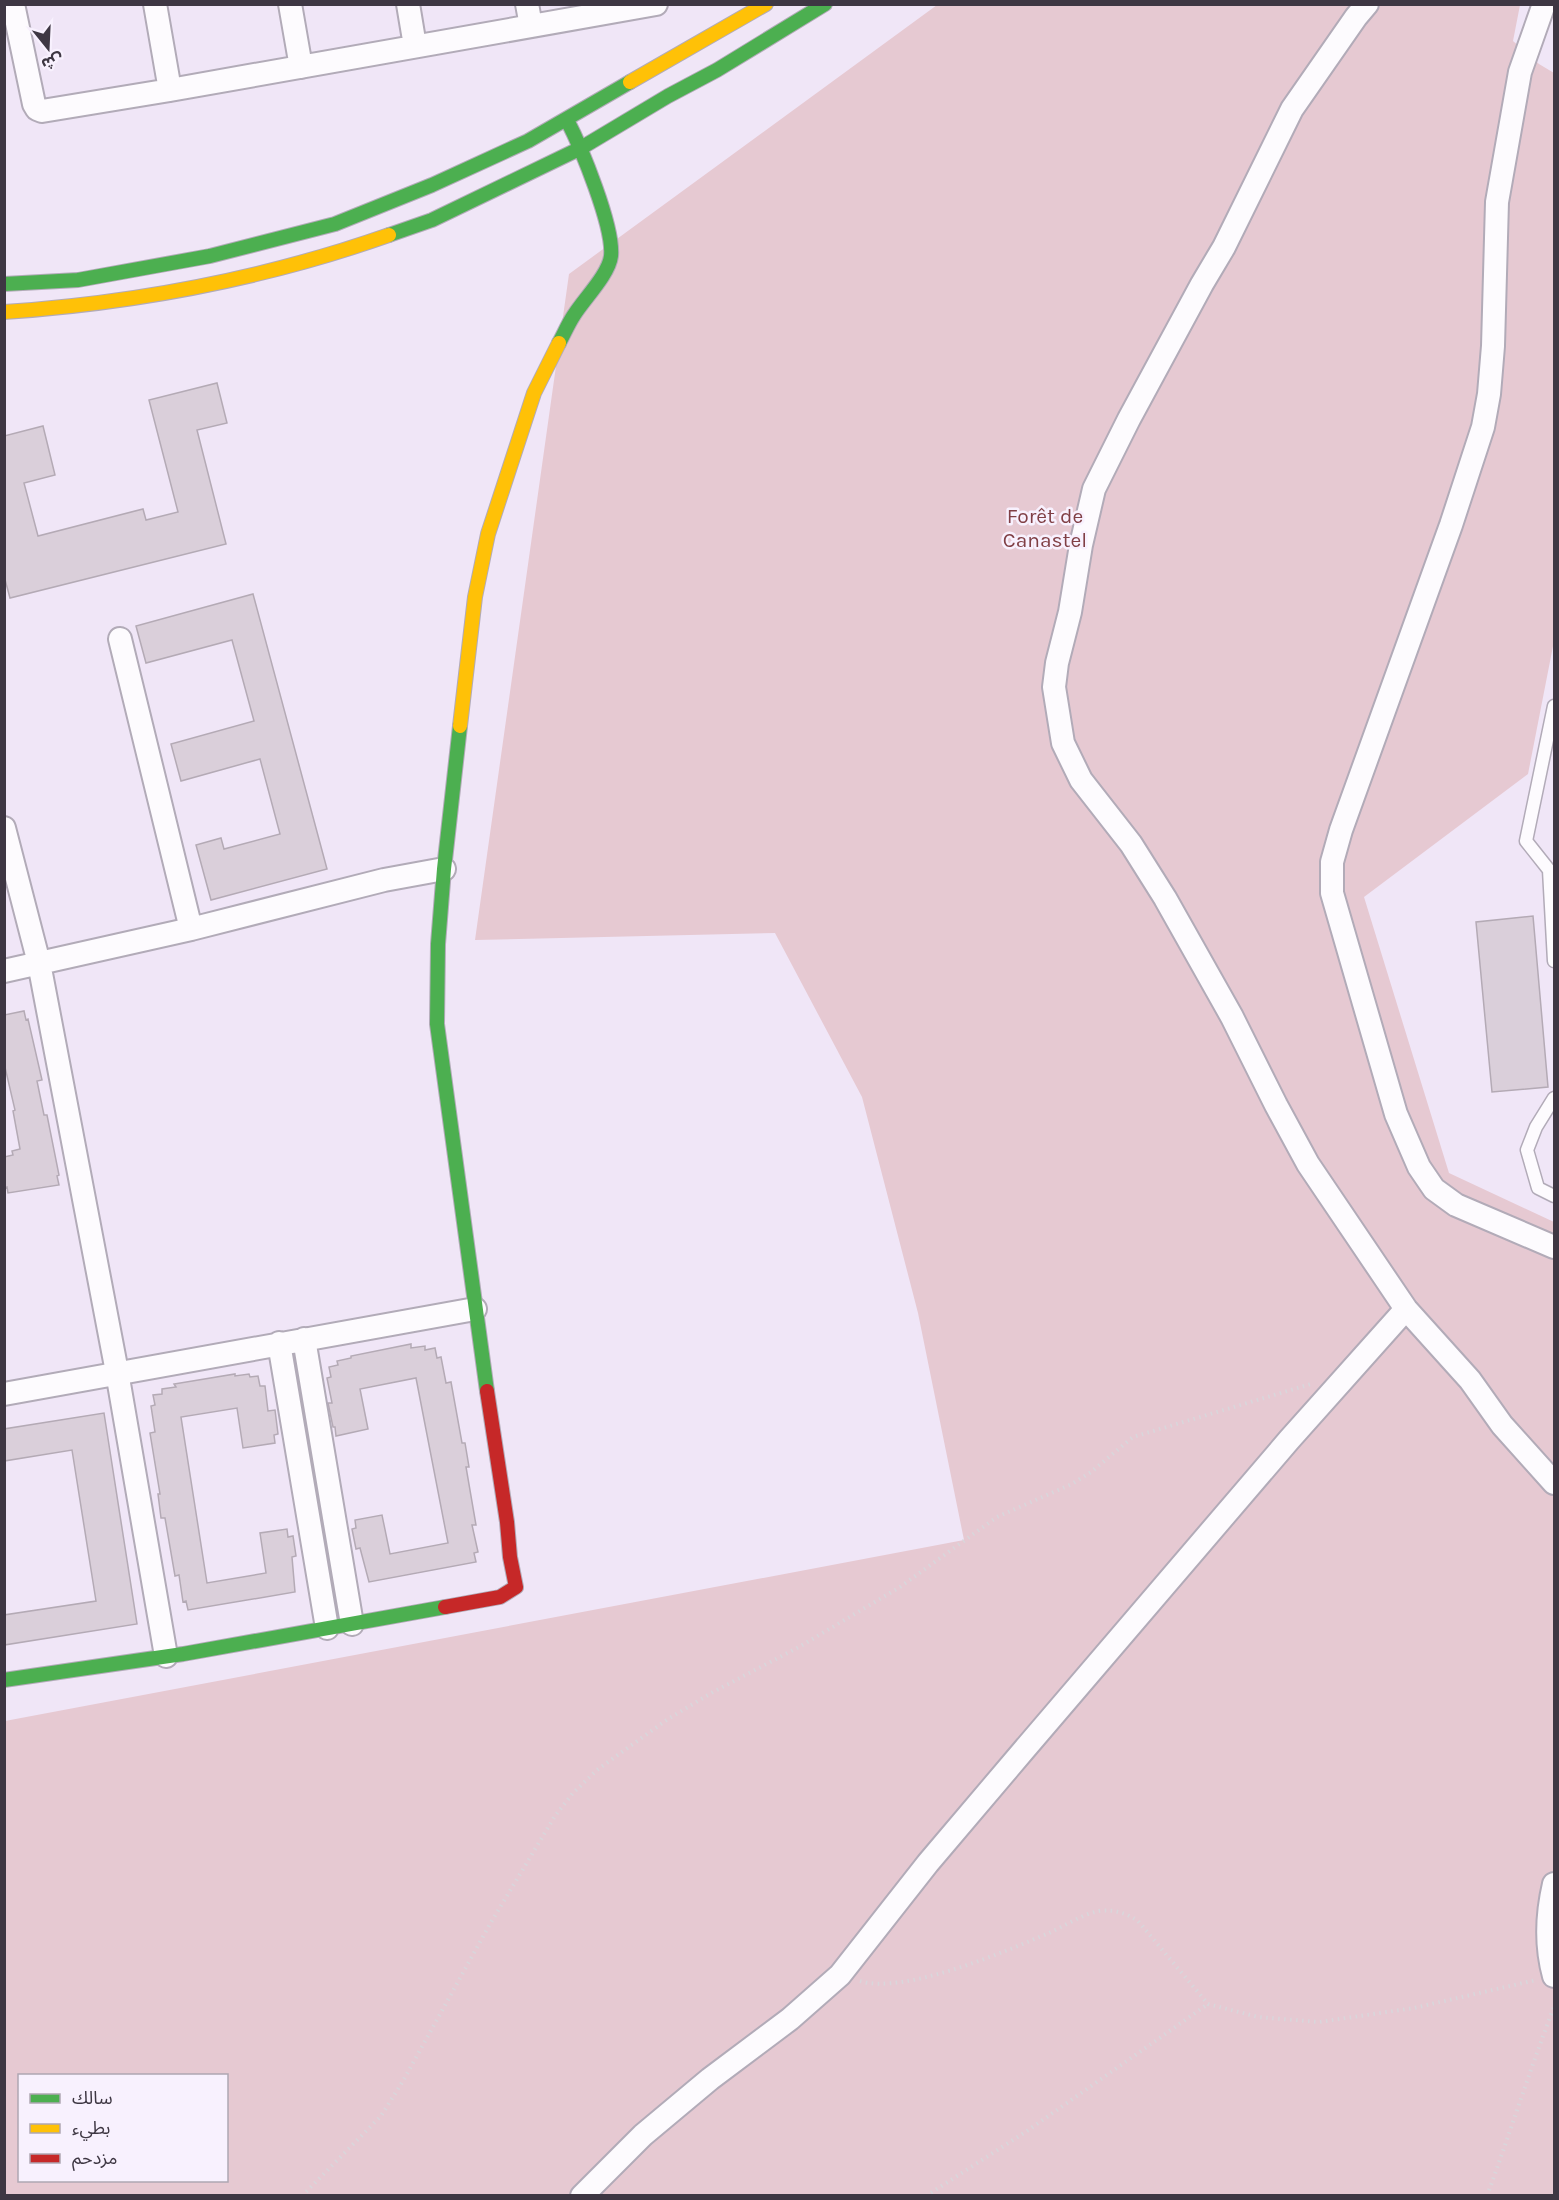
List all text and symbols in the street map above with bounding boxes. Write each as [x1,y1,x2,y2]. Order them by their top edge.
north arrow [18,18,78,78]
text: ش [39,49,66,74]
park label: Forêt de Canastel [1003,504,1087,552]
legend [18,2074,228,2182]
text: سالك [72,2087,113,2109]
text: بطيء [72,2117,110,2141]
text: مزدحم [72,2147,117,2171]

